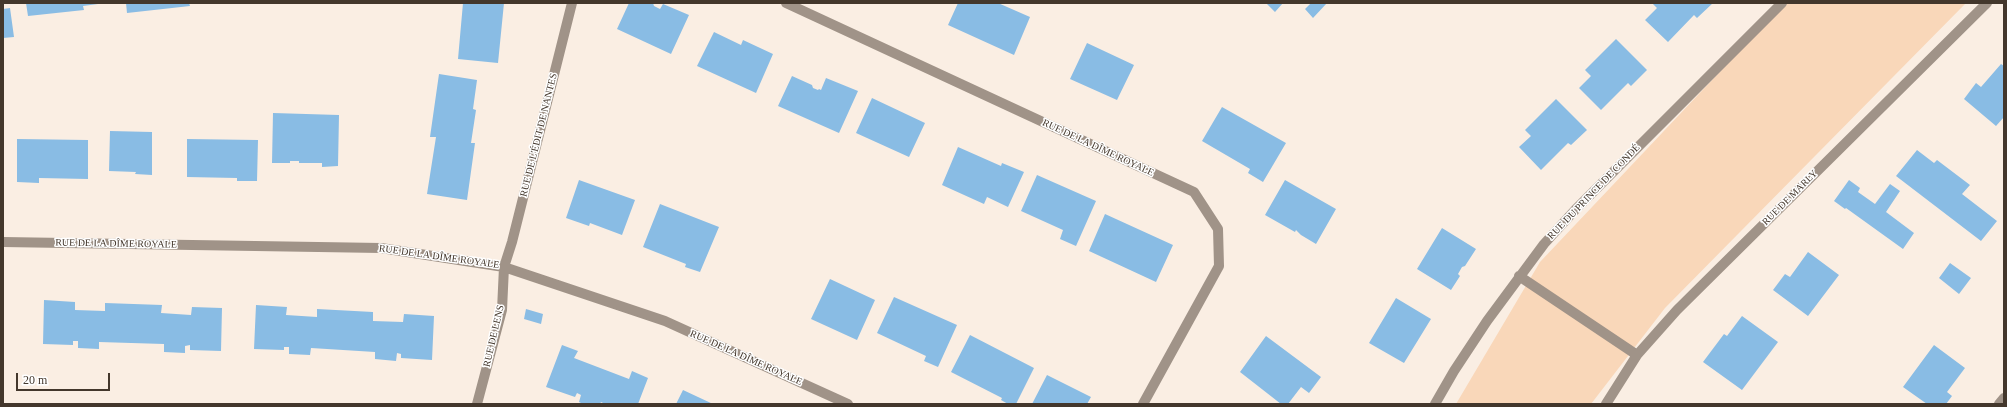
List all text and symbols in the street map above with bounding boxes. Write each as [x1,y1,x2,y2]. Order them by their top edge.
street label: RUE DE L'ÉDIT DE NANTES [518,72,560,198]
street label: RUE DE LA DÎME ROYALE [1040,117,1156,179]
street label: RUE DU PRINCE DE CONDÉ [1545,142,1643,242]
street label: RUE DE MARLY [1760,168,1820,228]
street label: RUE DE LA DÎME ROYALE [55,237,177,251]
street label: RUE DE LA DÎME ROYALE [378,243,500,271]
street label: RUE DE LENS [481,304,507,368]
street label: RUE DE LA DÎME ROYALE [688,328,804,388]
scale bar [18,365,112,391]
text: 20 m [23,373,47,387]

